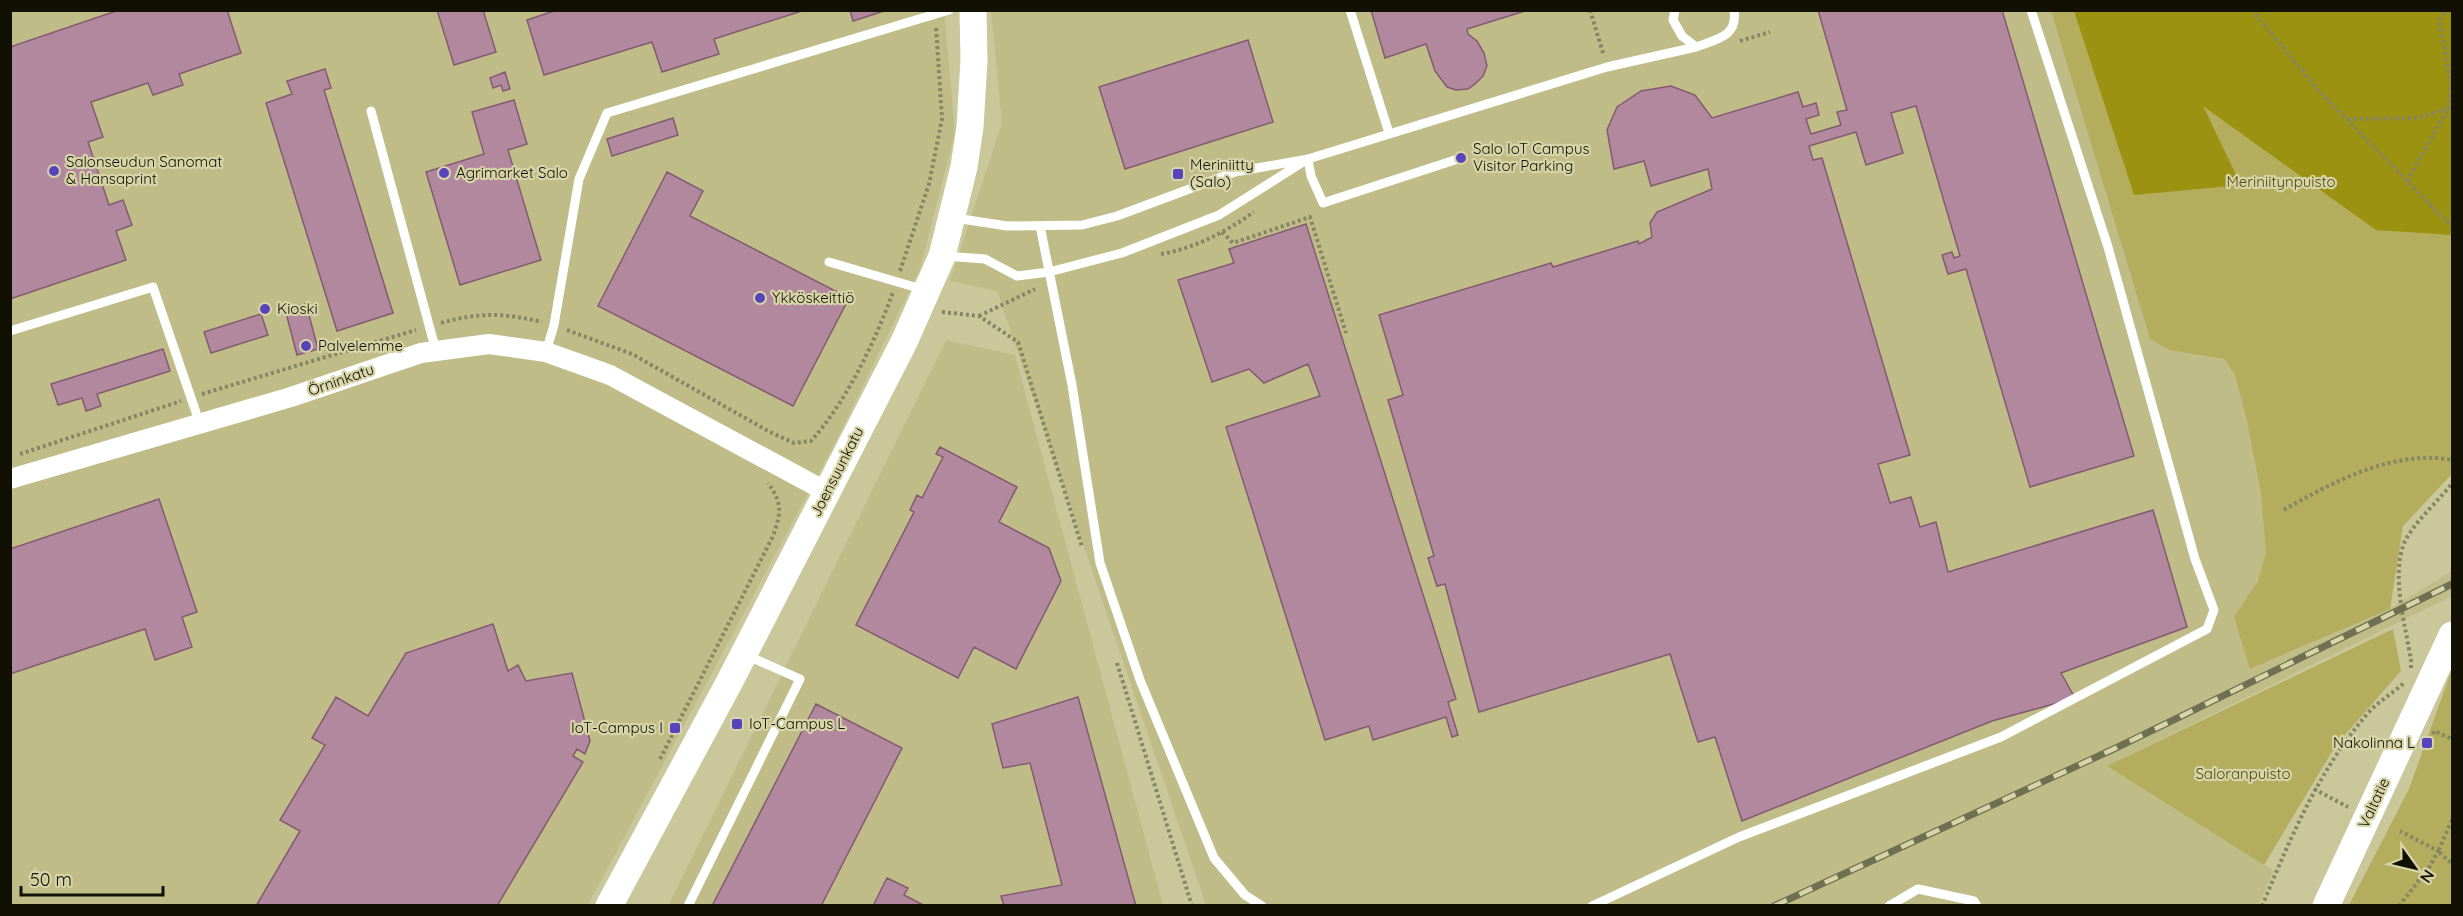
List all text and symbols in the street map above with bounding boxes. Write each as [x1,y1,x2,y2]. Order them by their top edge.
place label: Salo IoT Campus Visitor Parking [1473,139,1589,175]
marker: Salo IoT Campus Visitor Parking [1454,151,1468,165]
place label: Salonseudun Sanomat & Hansaprint [66,152,222,188]
place label: Meriniitty (Salo) [1190,155,1254,191]
place label: Agrimarket Salo [456,163,568,182]
marker: Salonseudun Sanomat & Hansaprint [47,164,61,178]
marker: Agrimarket Salo [437,166,451,180]
marker: Meriniitty (Salo) [1171,167,1185,181]
park label: Meriniitynpuisto [2226,172,2336,191]
place label: Ykköskeittiö [772,288,854,307]
marker: Ykköskeittiö [753,291,767,305]
place label: Kioski [277,299,318,318]
marker: Kioski [258,302,272,316]
place label: Palvelemme [318,336,403,355]
marker: Palvelemme [299,339,313,353]
street label: Örninkatu [305,359,376,400]
street label: Joensuunkatu [806,424,867,520]
place label: IoT-Campus L [749,714,845,733]
marker: IoT-Campus L [730,717,744,731]
place label: IoT-Campus I [571,718,663,737]
marker: IoT-Campus I [668,721,682,735]
place label: Nakolinna L [2333,733,2415,752]
marker: Nakolinna L [2420,736,2434,750]
park label: Saloranpuisto [2195,764,2291,783]
street label: Valtatie [2354,775,2393,831]
north arrow [2385,838,2445,898]
scale bar [21,859,164,897]
text: N [2416,866,2439,887]
text: 50 m [30,868,72,891]

